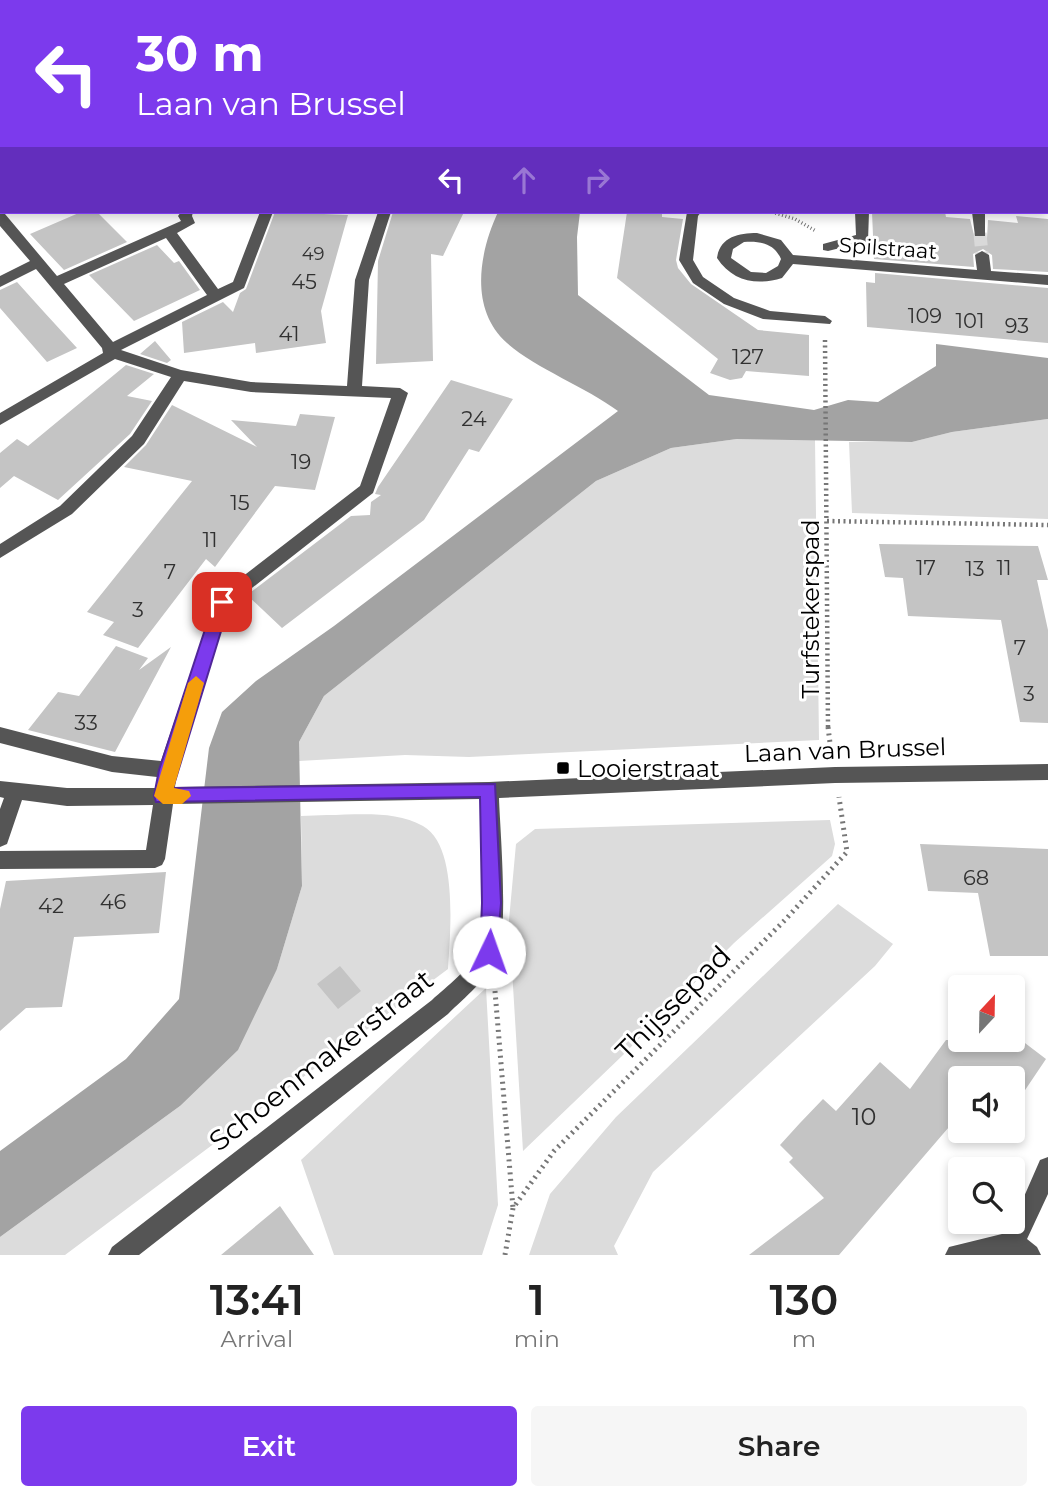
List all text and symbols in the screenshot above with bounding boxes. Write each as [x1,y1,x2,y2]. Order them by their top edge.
text: 30 m [136,24,264,83]
icon: left [21,28,112,119]
text: Laan van Brussel [136,84,406,123]
icon: left [432,161,470,199]
icon: ahead [505,161,543,199]
icon: right [578,161,616,199]
street label: Spilstraat [838,232,938,264]
house number: 49 [302,243,324,265]
house number: 45 [291,269,317,294]
house number: 109 [908,303,942,328]
house number: 101 [955,308,985,333]
house number: 93 [1005,313,1029,338]
house number: 41 [279,321,299,346]
house number: 127 [732,344,764,369]
house number: 24 [461,406,487,431]
house number: 19 [291,449,311,474]
house number: 15 [230,490,250,515]
street label: Turfstekerspad [796,519,825,699]
house number: 11 [202,527,218,552]
house number: 17 [916,555,936,580]
house number: 11 [996,555,1012,580]
house number: 13 [965,556,985,581]
house number: 7 [164,559,176,584]
pin [192,572,252,632]
icon: arrive [203,583,241,621]
house number: 3 [132,597,144,622]
house number: 7 [1014,635,1026,660]
house number: 3 [1023,681,1035,706]
house number: 33 [74,710,98,735]
street label: Laan van Brussel [743,732,947,768]
place label: Looierstraat [577,754,720,783]
marker: Looierstraat [555,760,571,776]
house number: 68 [963,865,989,890]
house number: 46 [100,889,127,914]
house number: 42 [38,893,64,918]
position arrow [452,915,526,989]
street label: Thijssepad [608,938,738,1068]
street label: Schoenmakerstraat [202,962,440,1158]
north arrow [948,975,1026,1052]
map controls [948,975,1025,1234]
button: sound [948,1066,1025,1143]
house number: 10 [852,1102,876,1131]
button: search [948,1157,1025,1234]
text: 13:41 [210,1274,304,1326]
text: 1 [529,1274,545,1326]
text: 130 [770,1274,838,1326]
text: Arrival [221,1325,293,1353]
text: min [514,1325,560,1353]
text: m [792,1325,816,1353]
button: Exit [21,1406,517,1486]
button: Share [531,1406,1027,1486]

